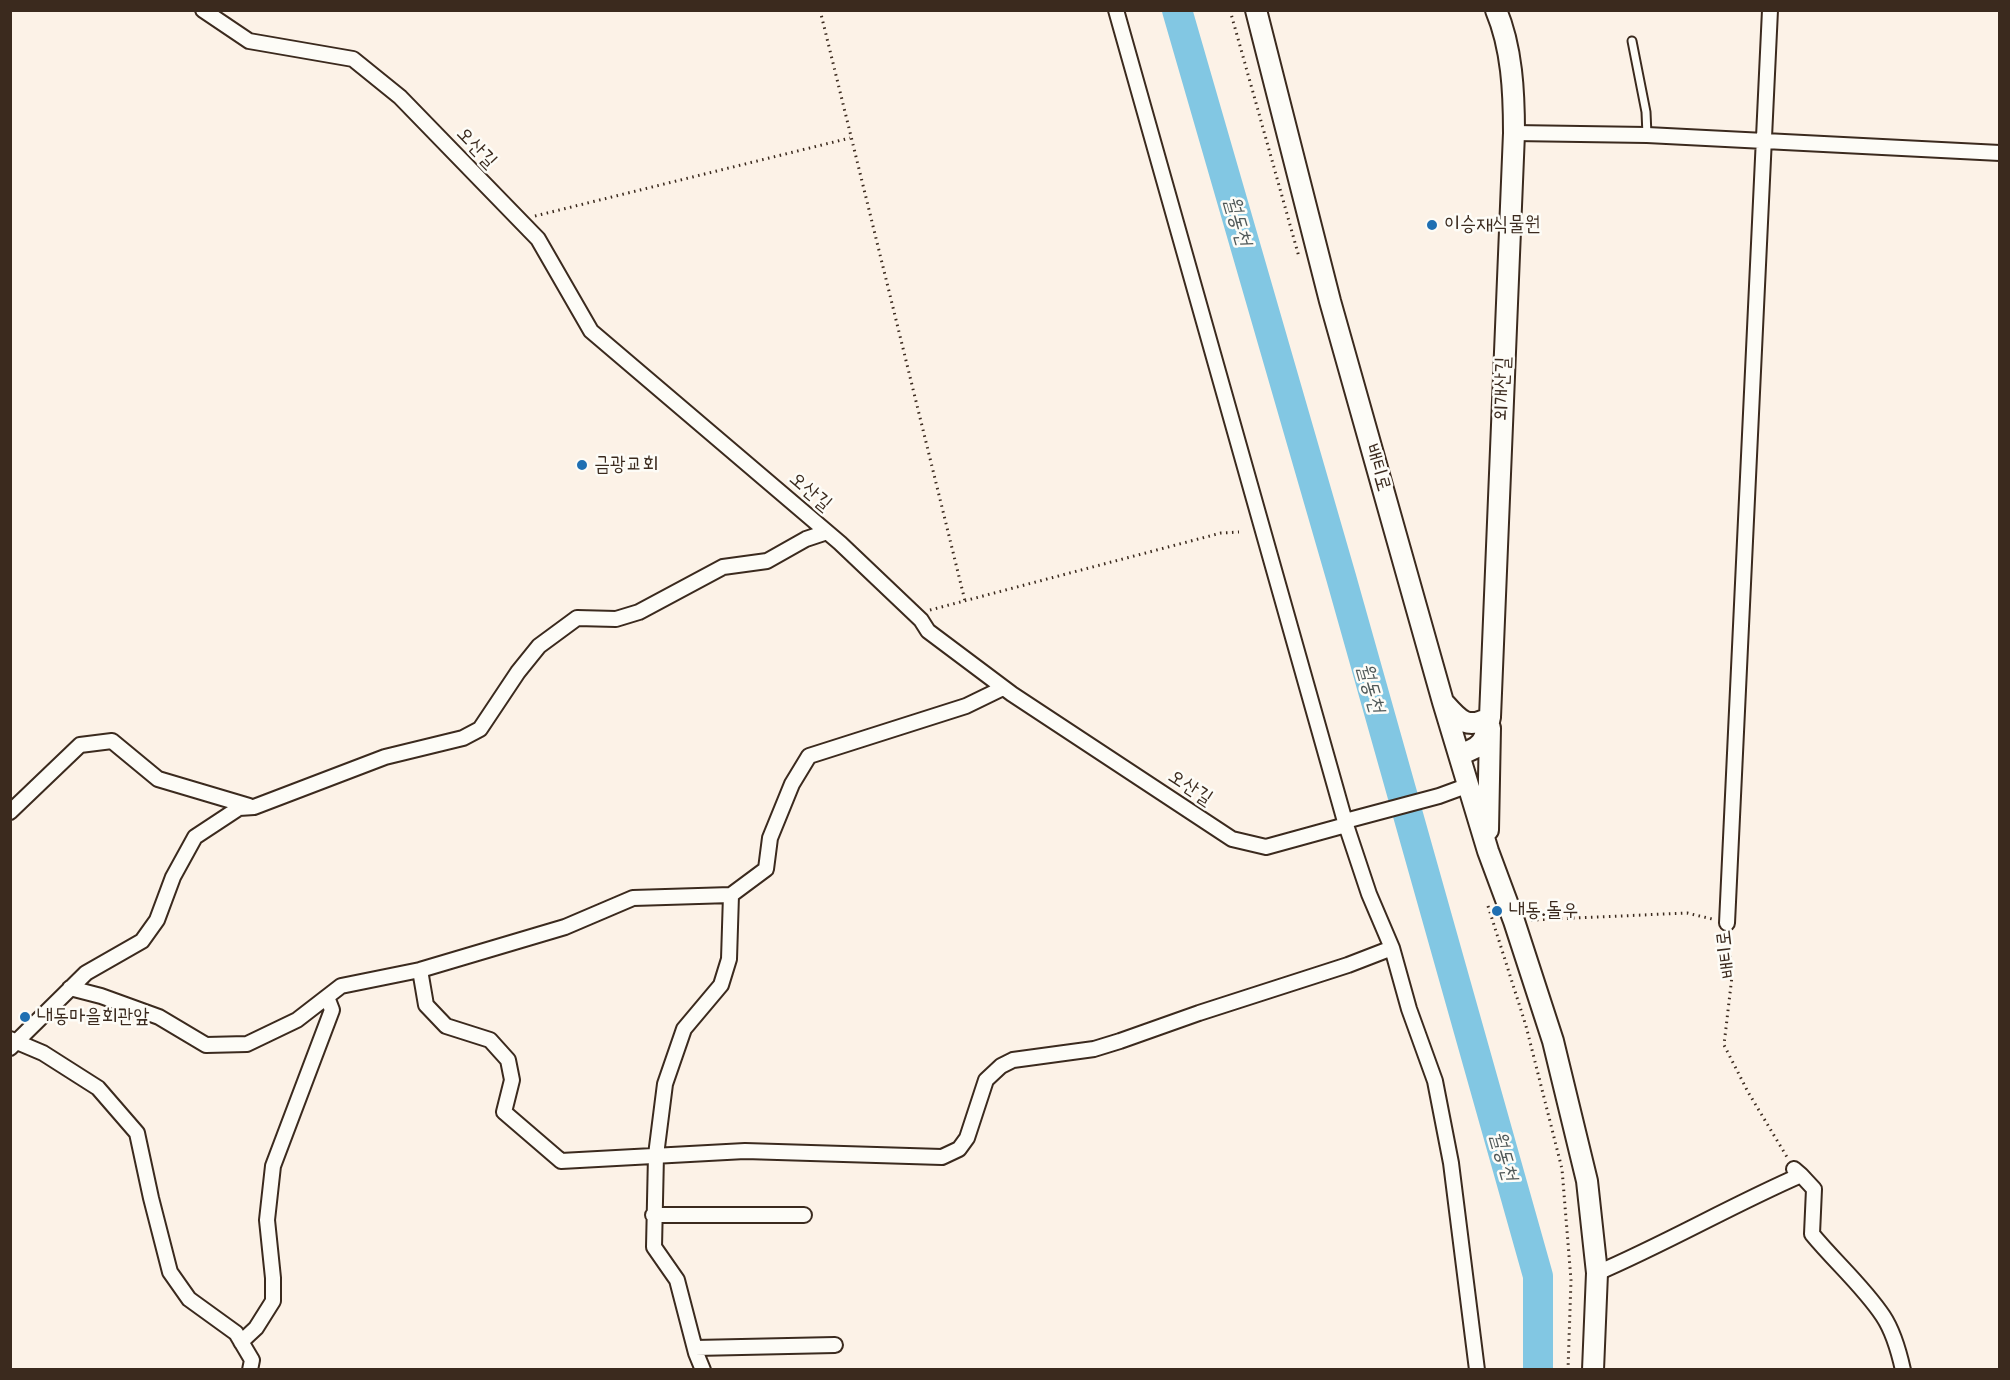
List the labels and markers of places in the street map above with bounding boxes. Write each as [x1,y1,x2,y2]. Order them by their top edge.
place label: 이승재식물원 [1444,213,1541,237]
marker: 이승재식물원 [1425,218,1439,232]
place label: 금광교회 [594,453,658,477]
marker: 금광교회 [575,458,589,472]
place label: 내동.돌우 [1509,899,1578,923]
marker: 내동.돌우 [1490,904,1504,918]
place label: 내동마을회관앞 [37,1005,150,1029]
marker: 내동마을회관앞 [18,1010,32,1024]

